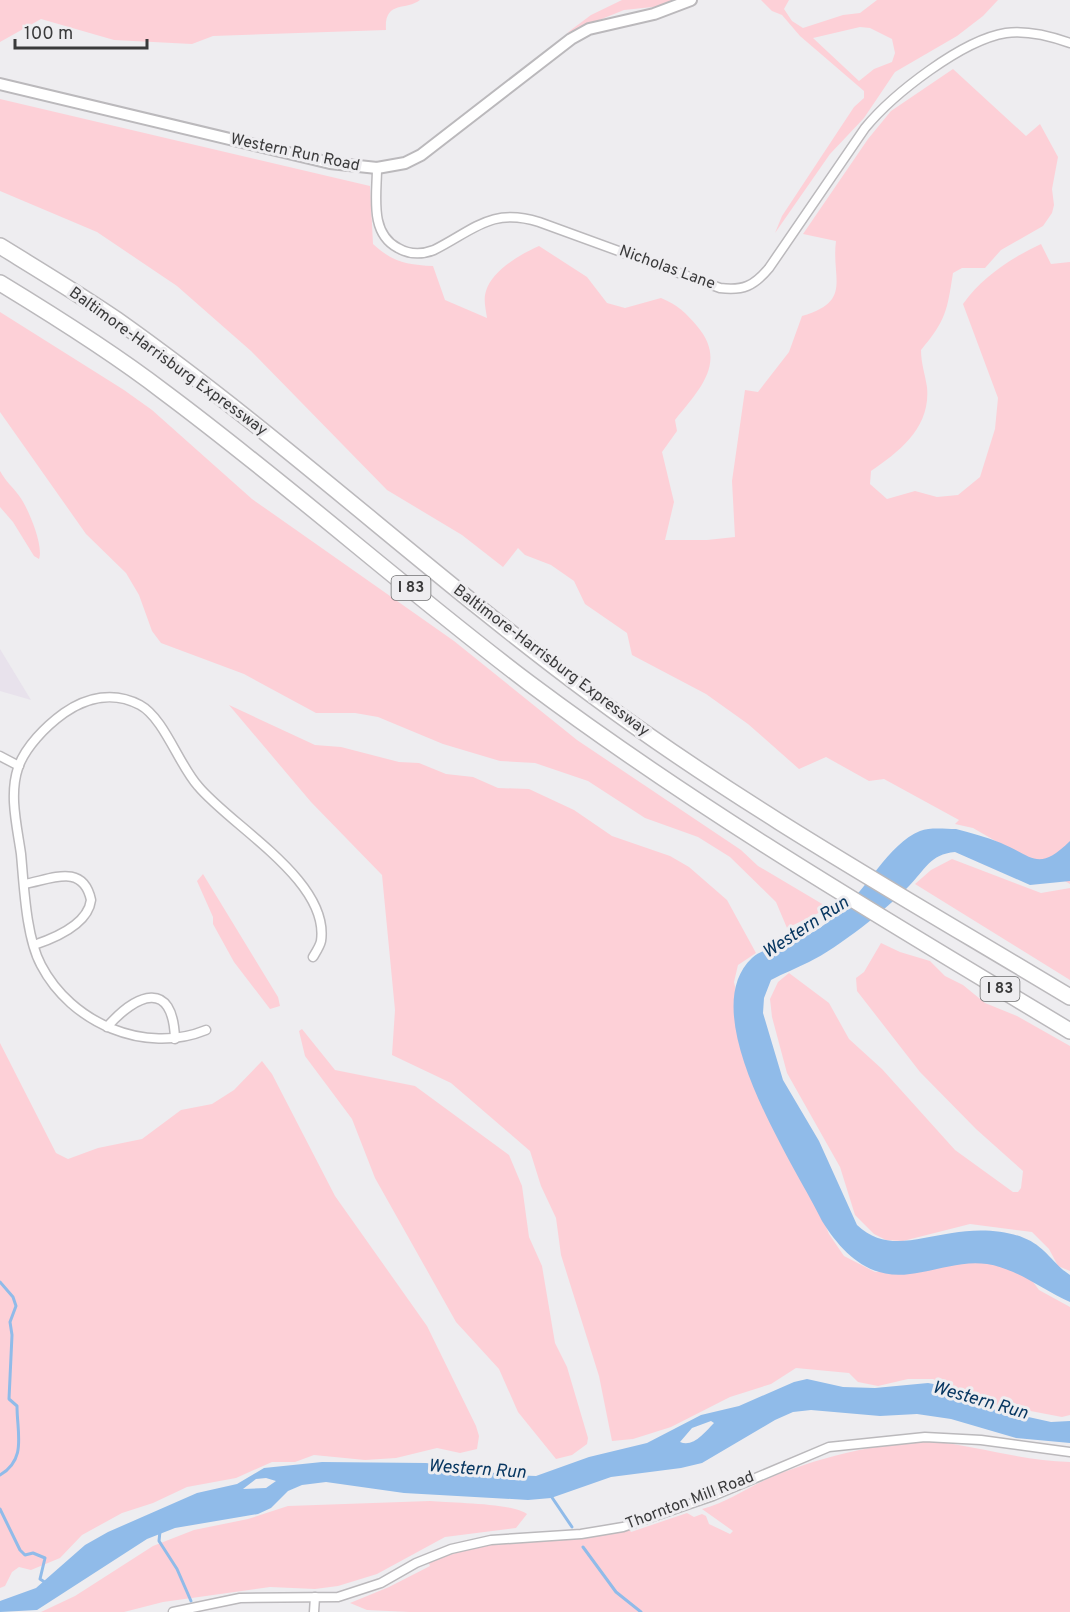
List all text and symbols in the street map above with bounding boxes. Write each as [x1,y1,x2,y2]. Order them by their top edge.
scale bar [15,12,147,50]
text: 100 m [24,23,73,46]
street label: Western Run Road [228,130,362,176]
street label: Nicholas Lane [616,241,718,295]
street label: Baltimore-Harrisburg Expressway [65,283,271,441]
road number: I 83 [392,576,430,600]
street label: Baltimore-Harrisburg Expressway [449,581,653,741]
water label: Western Run [759,892,854,964]
road number: I 83 [980,977,1020,1001]
water label: Western Run [930,1376,1031,1426]
water label: Western Run [427,1455,527,1485]
street label: Thornton Mill Road [623,1467,757,1535]

